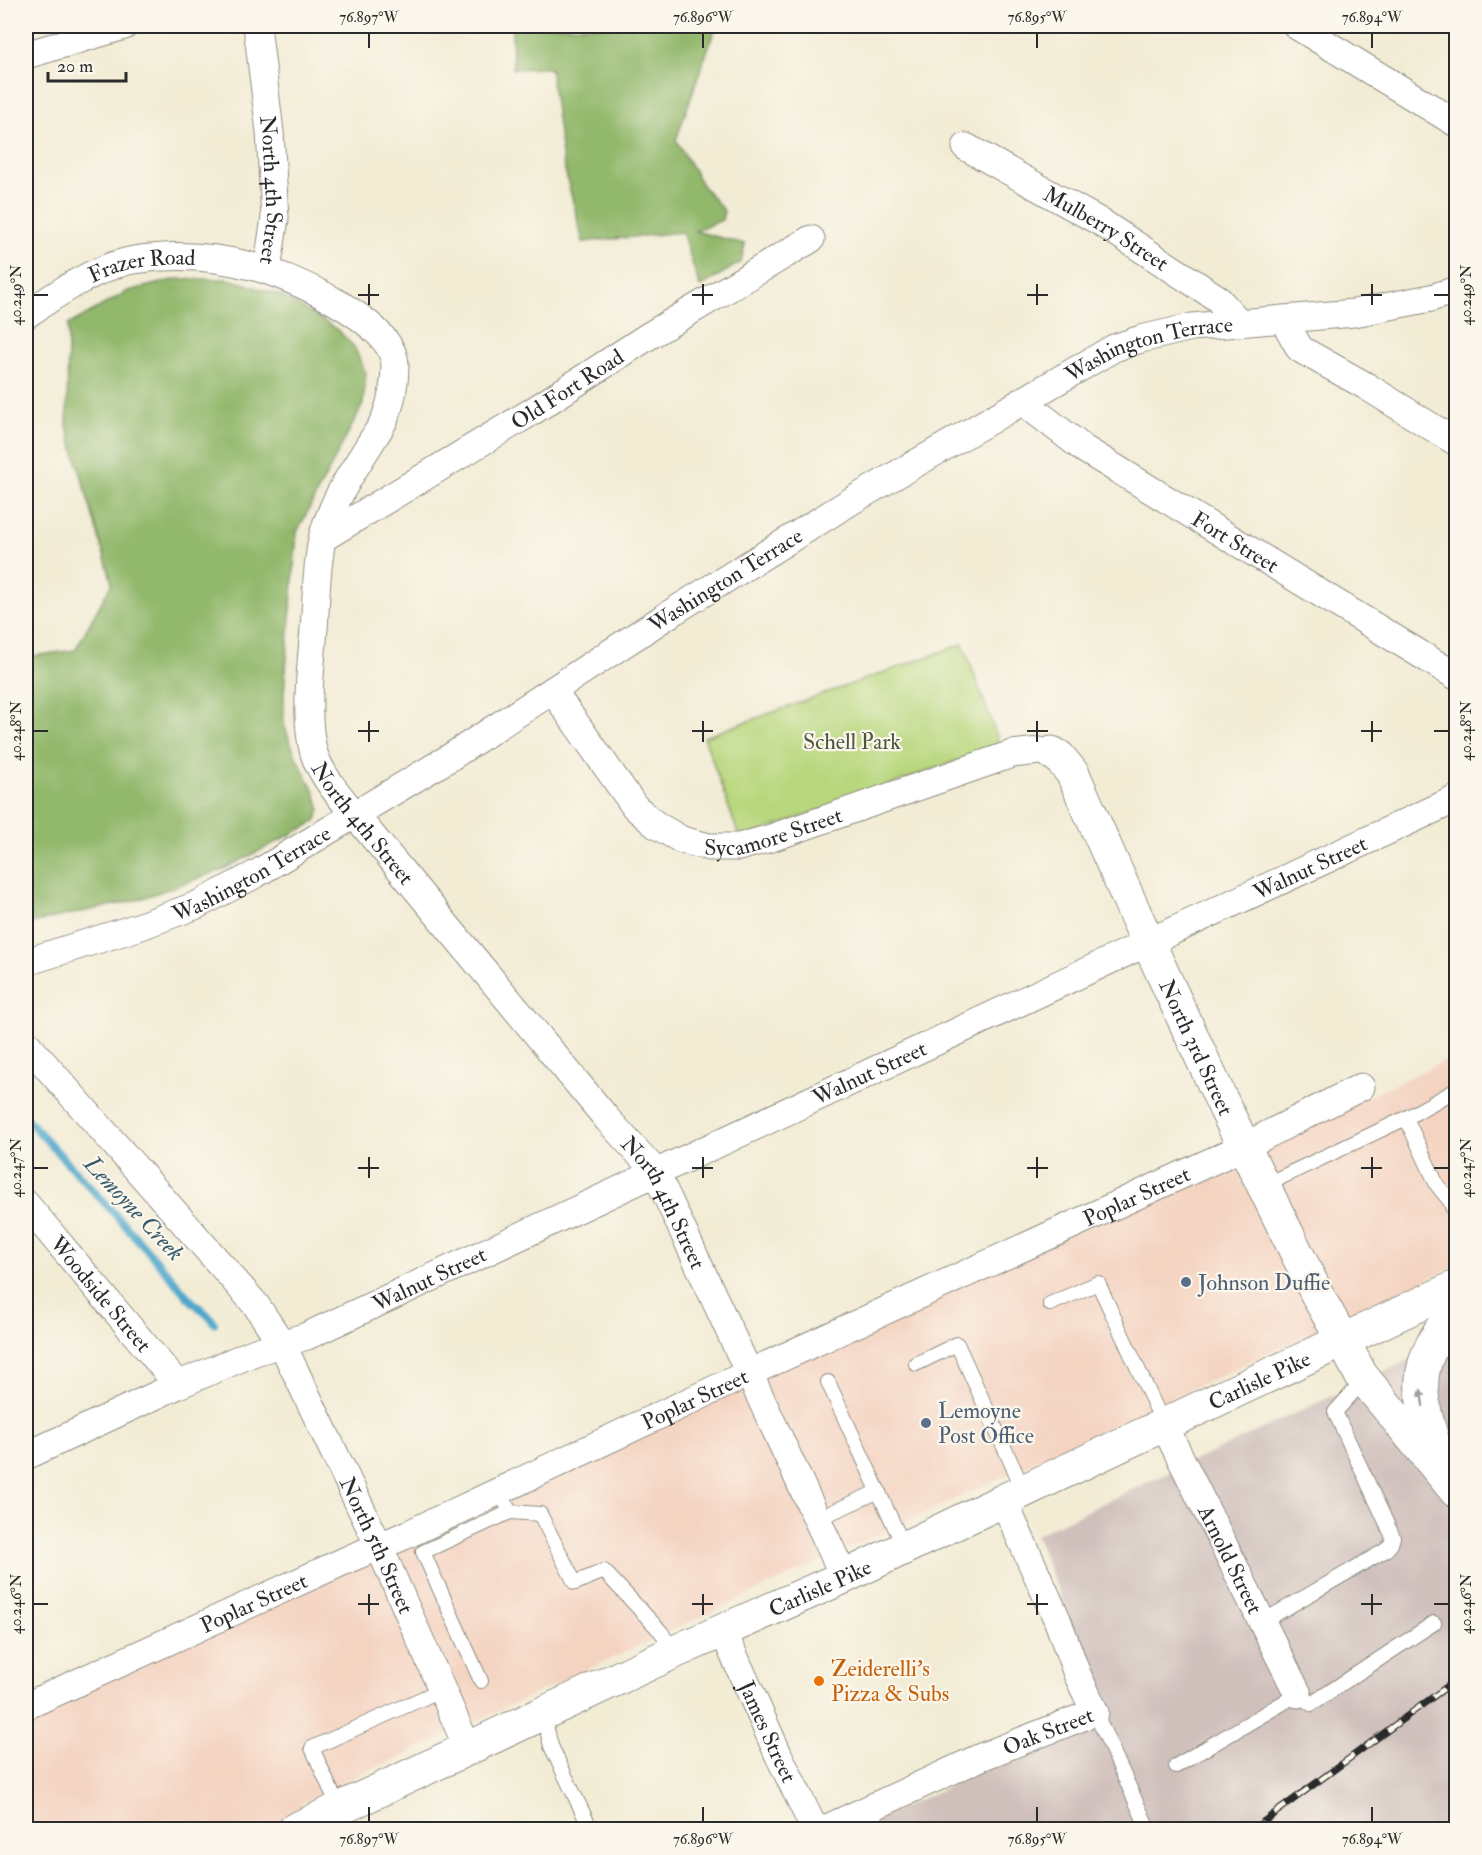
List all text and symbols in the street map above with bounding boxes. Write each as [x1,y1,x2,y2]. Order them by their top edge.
text: 76.897°W [339,8,399,27]
text: 76.896°W [673,8,734,27]
text: 76.895°W [1007,8,1067,27]
text: 76.894°W [1342,8,1403,27]
scale bar [48,45,126,83]
text: 20 m [57,55,93,78]
street label: North 4th Street [253,114,288,266]
street label: Mulberry Street [1038,180,1174,278]
street label: Frazer Road [84,244,196,289]
text: 40.249°N [7,264,26,325]
text: 40.249°N [1457,264,1476,325]
street label: Washington Terrace [1059,311,1234,389]
street label: Old Fort Road [506,343,629,436]
street label: Fort Street [1186,505,1284,580]
street label: Washington Terrace [642,522,808,640]
text: 40.248°N [7,700,26,761]
text: 40.248°N [1457,700,1476,761]
park label: Schell Park [803,728,901,756]
street label: North 4th Street [305,757,420,891]
street label: Sycamore Street [704,801,846,863]
street label: Washington Terrace [168,819,336,928]
street label: Walnut Street [1248,830,1372,907]
street label: North 3rd Street [1152,975,1239,1120]
street label: Walnut Street [807,1035,931,1112]
street label: North 4th Street [615,1130,712,1274]
text: 40.247°N [7,1138,26,1198]
text: 40.247°N [1457,1138,1476,1198]
water label: Lemoyne Creek [76,1148,191,1268]
street label: Poplar Street [1079,1160,1195,1233]
street label: Woodside Street [43,1230,157,1358]
street label: Walnut Street [367,1240,491,1318]
place label: Johnson Duffie [1197,1269,1330,1297]
marker: Johnson Duffie [1179,1275,1193,1289]
street label: Carlisle Pike [1204,1345,1315,1417]
street label: Poplar Street [637,1362,753,1437]
one-way arrow [1417,1388,1426,1407]
place label: Lemoyne Post Office [938,1397,1034,1450]
marker: Lemoyne Post Office [919,1416,933,1430]
street label: North 5th Street [333,1473,420,1618]
street label: Arnold Street [1191,1500,1269,1619]
street label: Carlisle Pike [764,1553,876,1624]
street label: Poplar Street [196,1567,312,1640]
text: 40.246°N [7,1573,26,1634]
text: 40.246°N [1457,1573,1476,1634]
place label: Zeiderelli's Pizza & Subs [831,1655,949,1708]
marker: Zeiderelli's Pizza & Subs [812,1674,826,1688]
street label: James Street [732,1675,803,1787]
street label: Oak Street [999,1701,1098,1762]
text: 76.897°W [339,1830,399,1849]
text: 76.896°W [673,1830,734,1849]
text: 76.895°W [1007,1830,1067,1849]
text: 76.894°W [1342,1830,1403,1849]

